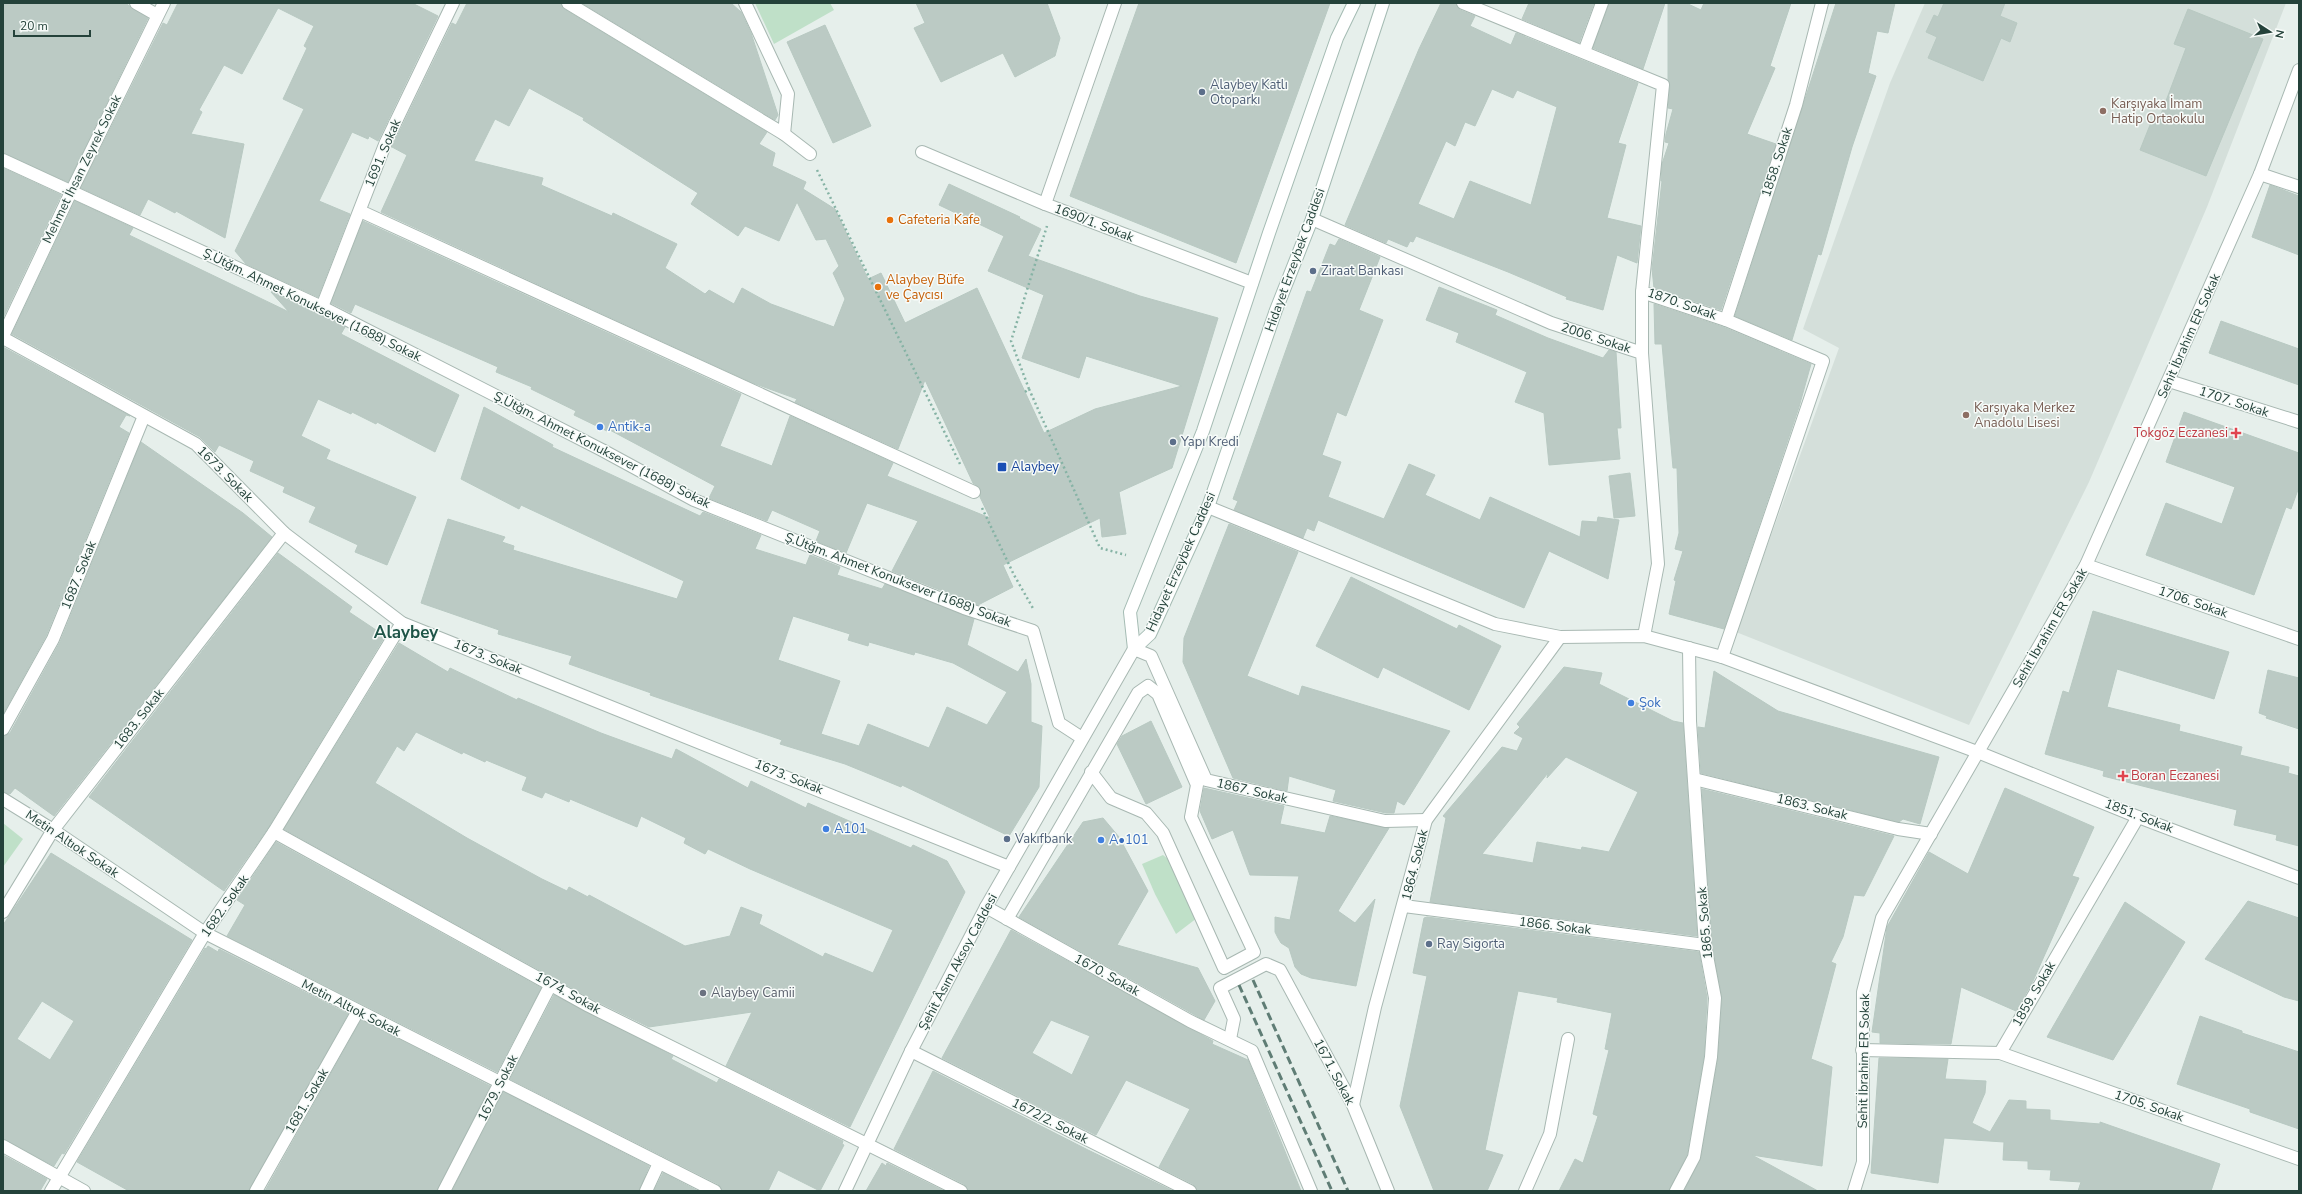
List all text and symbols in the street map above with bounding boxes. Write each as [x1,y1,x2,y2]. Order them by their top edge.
scale bar [14,12,90,38]
north arrow [2250,12,2290,52]
text: 20 m [20,18,48,34]
text: N [2271,28,2287,40]
place label: Alaybey Katlı Otoparkı [1210,76,1288,109]
marker: Alaybey Katlı Otoparkı [1197,87,1207,97]
street label: Mehmet İhsan Zeyrek Sokak [37,91,126,246]
place label: Karşıyaka İmam Hatip Ortaokulu [2111,94,2205,128]
marker: Karşıyaka İmam Hatip Ortaokulu [2098,106,2108,116]
street label: 1691. Sokak [361,116,406,190]
street label: 1858. Sokak [1757,124,1797,199]
street label: Hidayet Erzeybek Caddesi [1261,186,1329,334]
street label: 1690/1. Sokak [1052,200,1137,247]
place label: Cafeteria Kafe [898,211,980,229]
marker: Cafeteria Kafe [885,215,895,225]
street label: Ş.Ütğm. Ahmet Konuksever (1688) Sokak [200,243,425,366]
place label: Ziraat Bankası [1321,262,1404,280]
marker: Ziraat Bankası [1308,266,1318,276]
street label: Sehit İbrahim ER Sokak [2152,270,2225,401]
place label: Alaybey Büfe ve Çaycısı [886,271,964,304]
marker: Alaybey Büfe ve Çaycısı [873,282,883,292]
street label: 1870. Sokak [1645,284,1720,324]
street label: 2006. Sokak [1559,318,1634,358]
street label: 1707. Sokak [2197,382,2272,422]
street label: Ş.Ütğm. Ahmet Konuksever (1688) Sokak [491,386,714,513]
place label: Karşıyaka Merkez Anadolu Lisesi [1974,399,2075,432]
marker: Karşıyaka Merkez Anadolu Lisesi [1961,410,1971,420]
place label: Antik-a [608,418,651,436]
marker: Antik-a [595,422,605,432]
place label: Tokgöz Eczanesi [2134,424,2228,442]
marker: Tokgöz Eczanesi [2231,428,2241,438]
place label: Yapı Kredi [1180,433,1239,451]
marker: Yapı Kredi [1168,437,1178,447]
street label: 1673. Sokak [193,442,257,506]
place label: Alaybey [1011,458,1059,476]
marker: Alaybey [996,461,1008,473]
street label: Hidayet Erzeybek Caddesi [1142,489,1220,635]
street label: Ş.Ütğm. Ahmet Konuksever (1688) Sokak [782,527,1015,632]
street label: 1687. Sokak [57,538,101,612]
street label: Sehit İbrahim ER Sokak [2008,564,2092,691]
street label: 1706. Sokak [2156,582,2231,622]
district label: Alaybey [374,621,439,644]
street label: 1673. Sokak [451,635,525,679]
street label: 1683. Sokak [110,684,169,753]
place label: Şok [1639,694,1661,712]
marker: Şok [1626,698,1636,708]
street label: 1673. Sokak [752,755,826,799]
place label: Boran Eczanesi [2131,767,2219,785]
marker: Boran Eczanesi [2118,771,2128,781]
street label: 1867. Sokak [1215,774,1290,808]
street label: 1863. Sokak [1775,789,1850,825]
street label: 1851. Sokak [2102,795,2177,838]
street label: Metin Altıok Sokak [22,806,123,882]
place label: A101 [834,820,867,838]
marker: A101 [821,824,831,834]
street label: 1864. Sokak [1397,827,1433,902]
place label: Vakıfbank [1014,830,1073,848]
place label: A•101 [1109,831,1148,849]
marker: Vakıfbank [1002,834,1012,844]
marker: A•101 [1096,835,1106,845]
street label: 1682. Sokak [197,871,253,941]
street label: 1865. Sokak [1693,886,1717,960]
street label: Şehit Âsım Aksoy Caddesi [913,890,1002,1033]
street label: 1866. Sokak [1518,913,1593,939]
place label: Ray Sigorta [1437,935,1505,953]
marker: Ray Sigorta [1424,939,1434,949]
street label: 1670. Sokak [1071,950,1144,1001]
street label: 1859. Sokak [2008,958,2060,1030]
street label: 1674. Sokak [532,968,605,1019]
street label: Metin Altıok Sokak [298,975,404,1041]
place label: Alaybey Camii [711,984,795,1002]
marker: Alaybey Camii [698,988,708,998]
street label: Sehit İbrahim ER Sokak [1853,993,1874,1129]
street label: 1671. Sokak [1309,1036,1359,1109]
street label: 1679. Sokak [474,1051,523,1124]
street label: 1681. Sokak [281,1065,333,1137]
street label: 1705. Sokak [2112,1086,2187,1126]
street label: 1672/2. Sokak [1008,1094,1092,1148]

